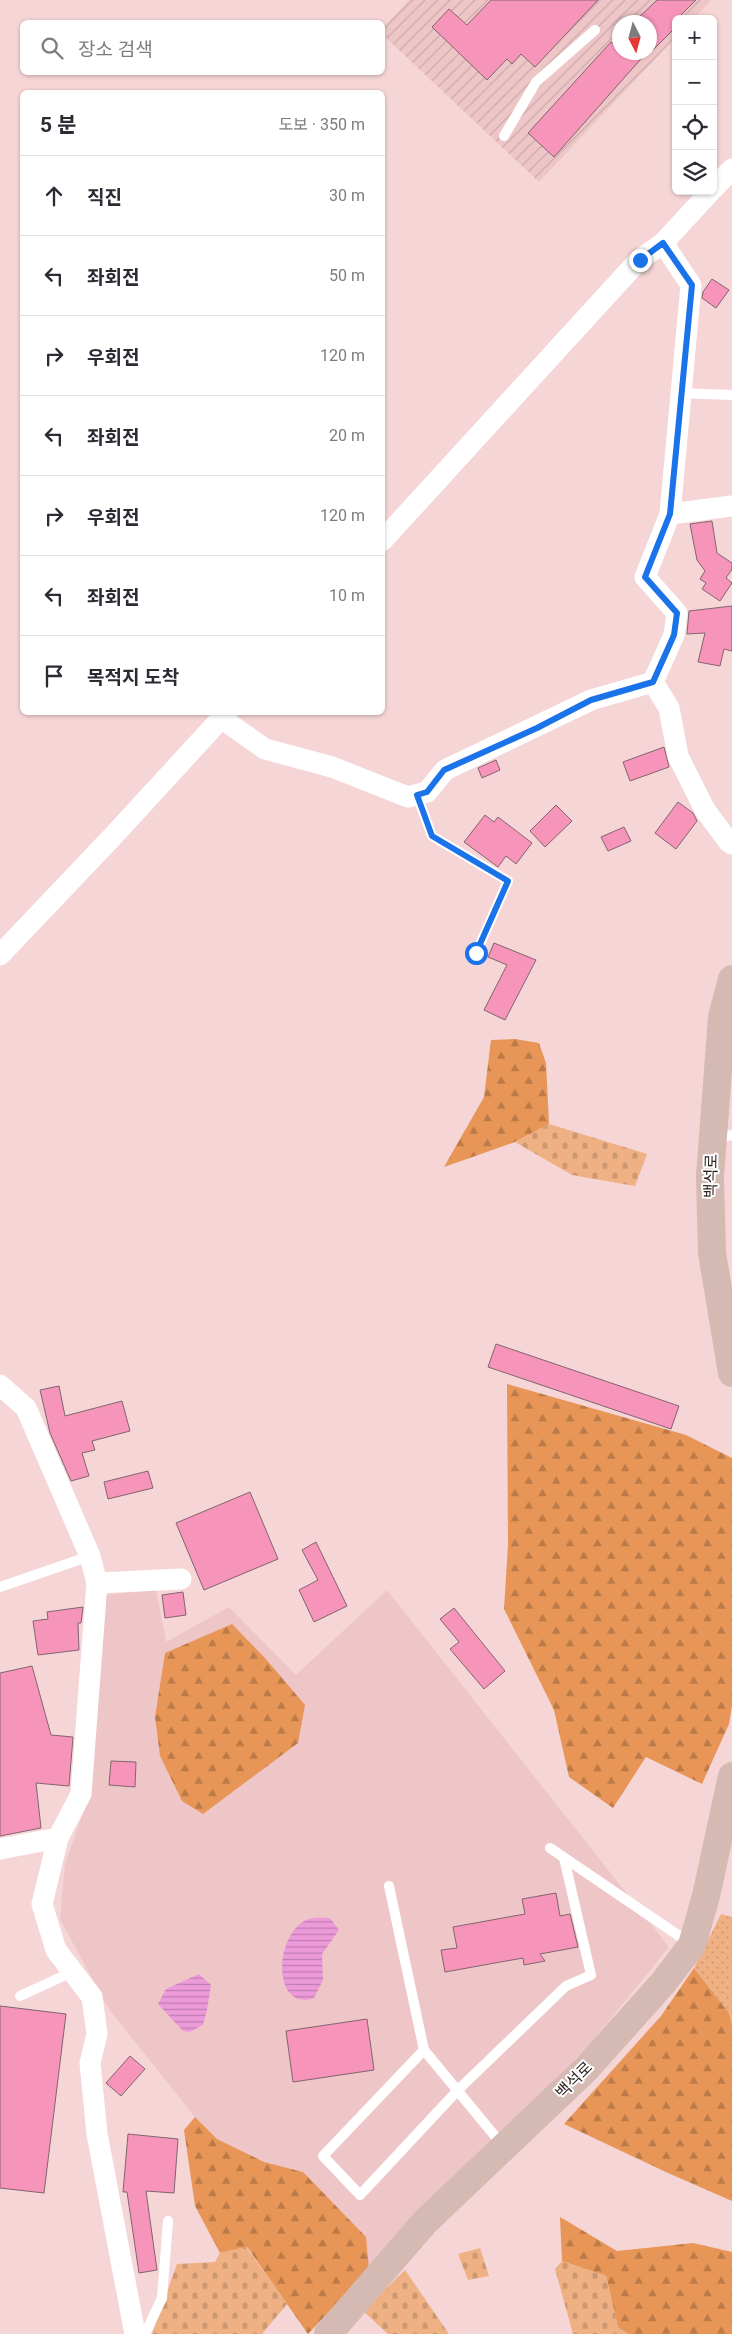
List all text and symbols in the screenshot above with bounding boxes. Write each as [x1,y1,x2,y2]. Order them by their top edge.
north arrow [612,15,657,60]
map controls [672,15,717,195]
button: + [672,15,717,60]
search box [20,20,385,75]
icon: search [38,34,66,62]
text: 장소 검색 [78,38,153,61]
button: − [672,60,717,105]
button: locate [672,105,717,150]
text: 5 분 [40,113,77,137]
text: 도보 · 350 m [278,115,365,134]
button: layers [672,150,717,195]
icon: ahead [40,182,68,210]
text: 직진 [87,186,122,209]
text: 30 m [329,186,365,205]
route end [629,249,652,272]
icon: left [40,262,68,290]
text: 좌회전 [87,266,139,289]
text: 50 m [329,266,365,285]
icon: right [40,342,68,370]
text: 우회전 [87,346,139,369]
text: 120 m [320,346,365,365]
icon: left [40,422,68,450]
text: 좌회전 [87,426,139,449]
text: 20 m [329,426,365,445]
icon: right [40,502,68,530]
text: 우회전 [87,506,139,529]
text: 120 m [320,506,365,525]
icon: left [40,582,68,610]
text: 좌회전 [87,586,139,609]
text: 10 m [329,586,365,605]
icon: arrive [40,662,68,690]
text: 목적지 도착 [87,666,179,689]
route start [465,942,488,965]
street label: 백석로 [701,1153,721,1198]
street label: 백석로 [552,2057,597,2102]

